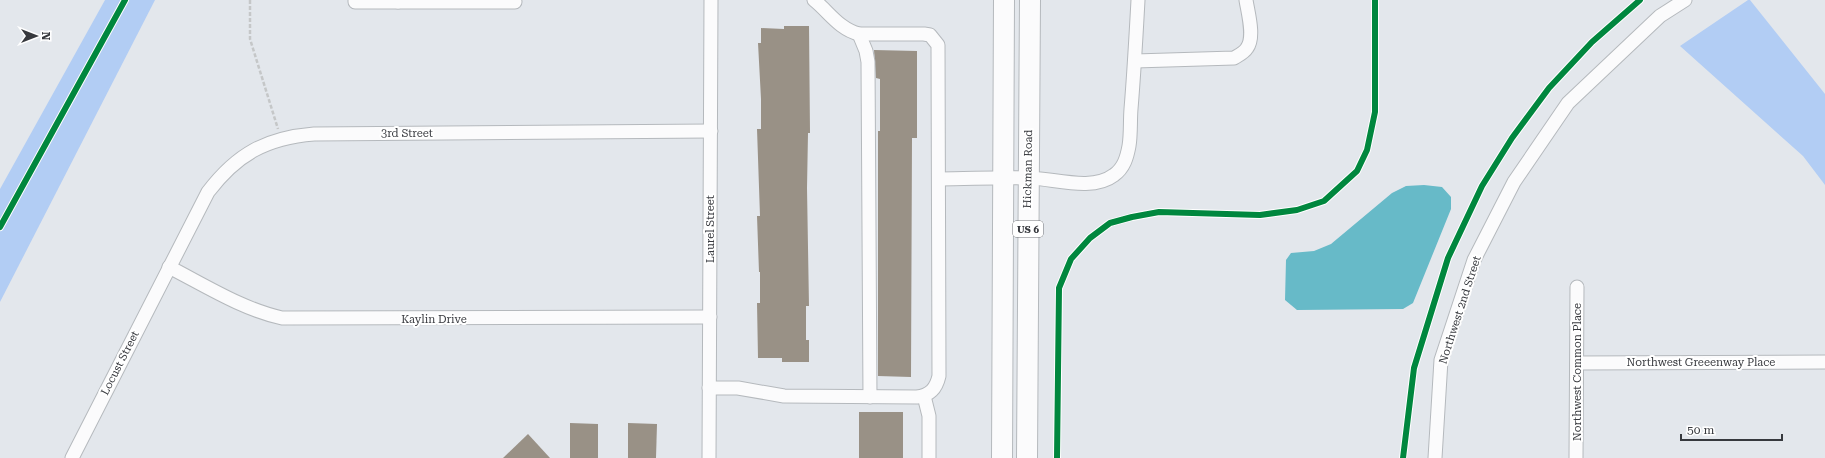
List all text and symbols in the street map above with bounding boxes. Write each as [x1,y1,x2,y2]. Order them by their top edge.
north arrow [16,16,56,56]
text: N [39,32,52,41]
street label: 3rd Street [381,127,433,140]
street label: Hickman Road [1021,130,1035,208]
street label: Laurel Street [704,195,717,263]
road number: US 6 [1013,221,1043,237]
street label: Northwest 2nd Street [1436,254,1484,366]
street label: Northwest Common Place [1571,303,1584,441]
street label: Kaylin Drive [401,313,467,326]
street label: Locust Street [98,329,142,397]
street label: Northwest Greeenway Place [1627,356,1775,369]
scale bar [1681,416,1782,442]
text: 50 m [1687,423,1714,437]

